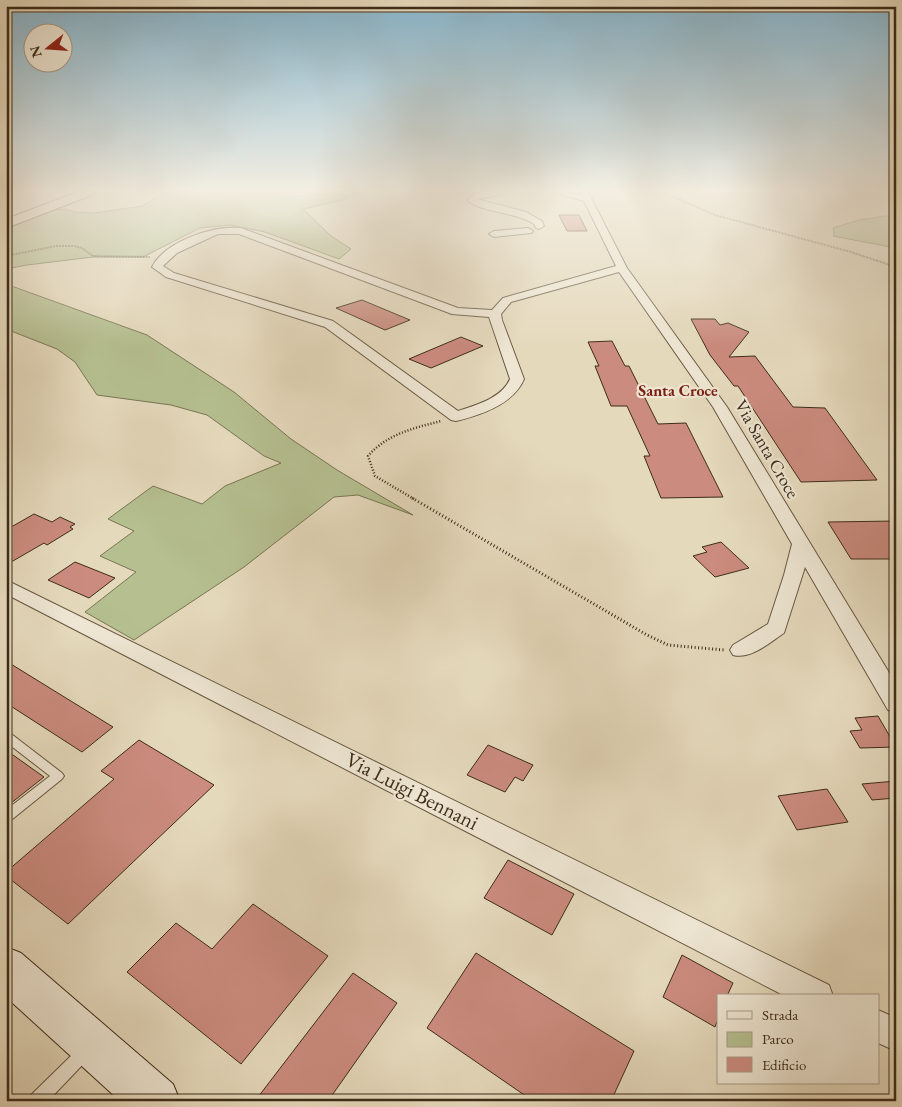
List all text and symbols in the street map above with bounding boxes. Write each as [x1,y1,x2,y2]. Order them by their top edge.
north arrow [22,22,72,72]
text: N [25,43,46,60]
district label: Santa Croce [638,380,718,401]
street label: Via Santa Croce [730,395,805,502]
street label: Via Luigi Bennani [341,745,483,836]
legend [717,994,880,1084]
text: Strada [762,1005,798,1024]
text: Parco [762,1029,794,1048]
text: Edificio [762,1055,806,1074]

